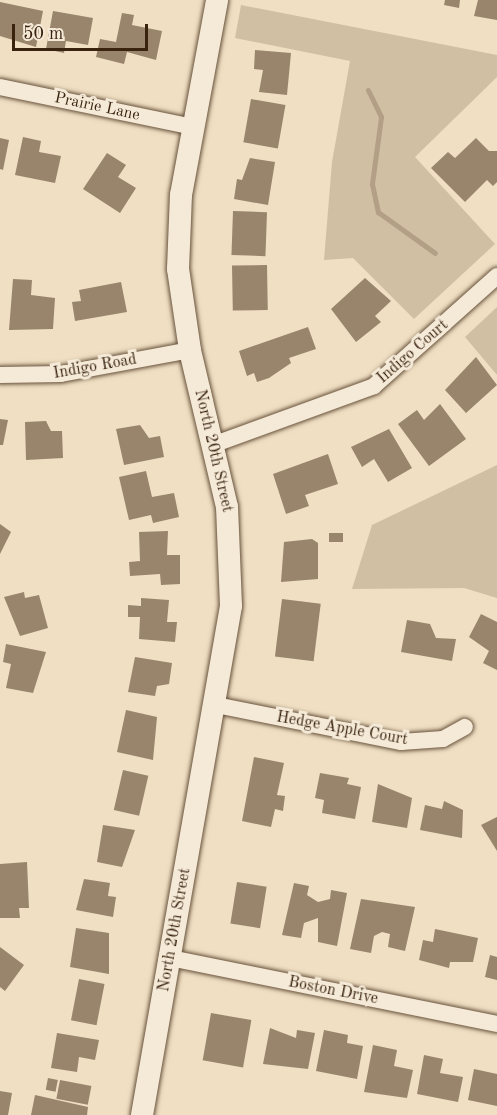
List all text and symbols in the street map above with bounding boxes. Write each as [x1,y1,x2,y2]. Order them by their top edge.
scale bar [15,12,152,50]
text: 50 m [23,25,63,43]
street label: Prairie Lane [52,89,142,125]
street label: Indigo Court [373,316,453,388]
street label: Indigo Road [52,350,138,384]
street label: North 20th Street [190,388,236,514]
street label: Hedge Apple Court [275,708,409,750]
street label: North 20th Street [155,867,195,993]
street label: Boston Drive [287,973,379,1009]

